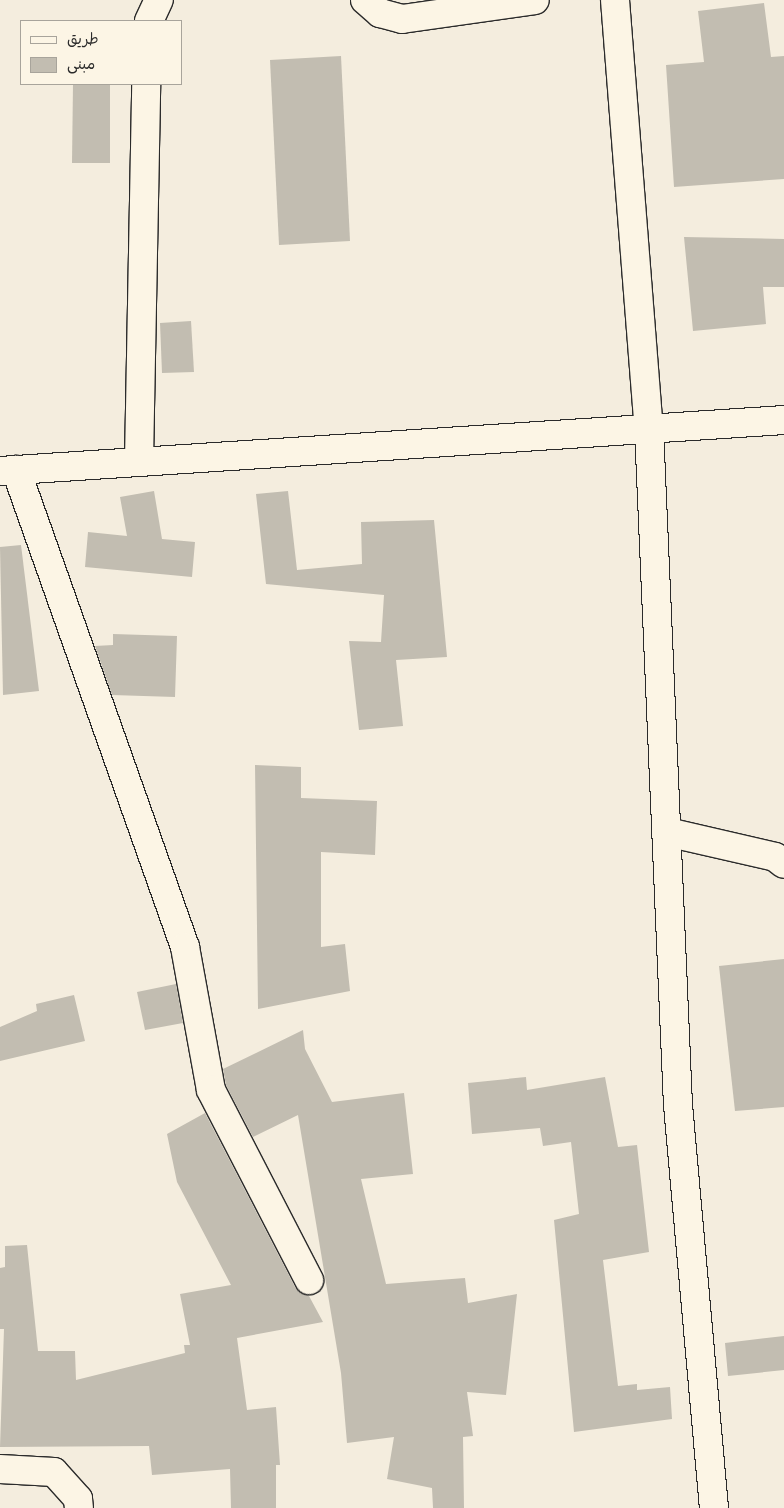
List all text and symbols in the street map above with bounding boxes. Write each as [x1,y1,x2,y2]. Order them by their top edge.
legend [20,20,182,85]
text: طريق [67,29,99,48]
text: مبنى [67,54,95,73]

